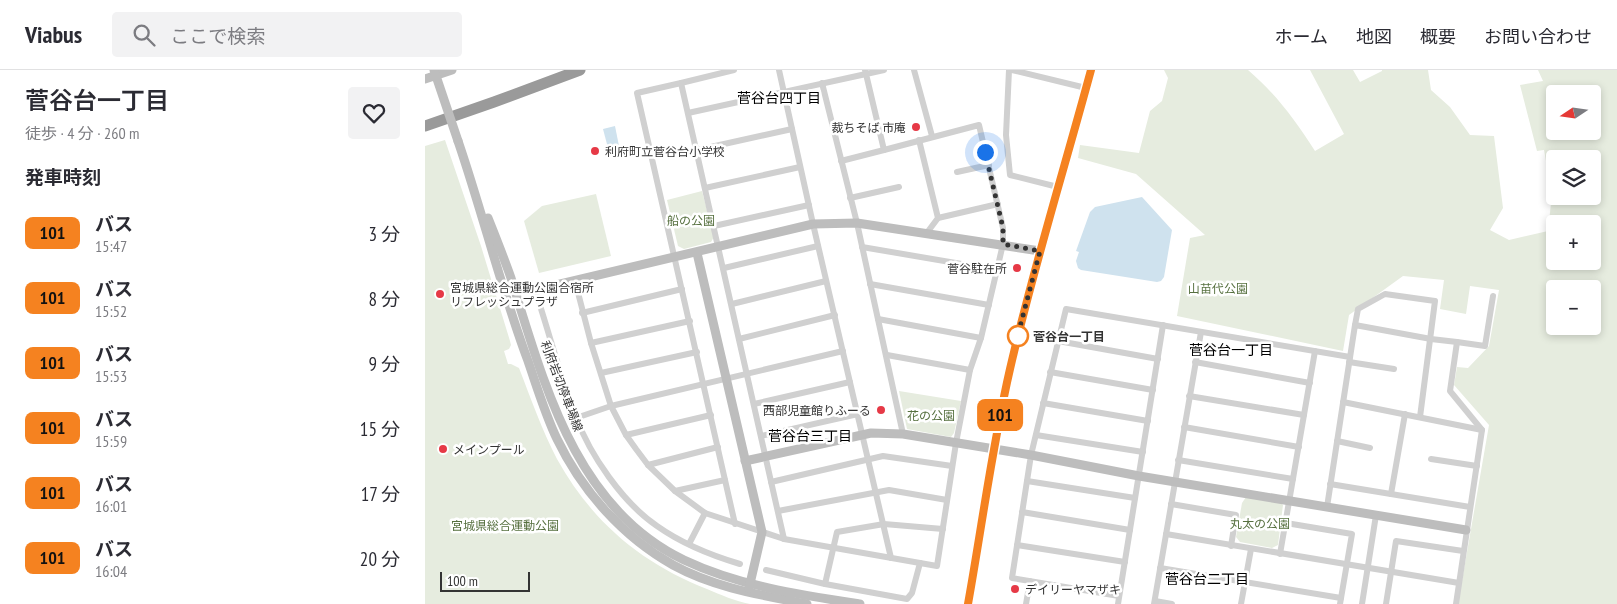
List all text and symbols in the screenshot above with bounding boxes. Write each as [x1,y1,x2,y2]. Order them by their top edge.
search box [112,12,462,57]
text: Viabus [25,19,82,50]
icon: search [130,21,158,49]
text: ここで検索 [170,24,265,48]
text: ホーム [1275,25,1328,48]
text: 地図 [1356,25,1392,48]
text: 概要 [1420,25,1456,48]
text: お問い合わせ [1484,25,1592,48]
text: 菅谷台一丁目 [25,85,169,116]
north arrow [1546,85,1601,140]
map controls [1546,85,1601,335]
button: heart [348,87,400,139]
district label: 菅谷台四丁目 [737,89,821,107]
place label: 裁ちそば 市庵 [831,120,906,135]
marker: 裁ちそば 市庵 [910,121,922,133]
text: 徒歩 · 4 分 · 260 m [25,123,139,143]
your location [973,140,998,165]
place label: 利府町立菅谷台小学校 [605,144,725,159]
marker: 利府町立菅谷台小学校 [589,145,601,157]
button: layers [1546,150,1601,205]
text: 発車時刻 [25,165,101,189]
text: バス [95,212,133,236]
park label: 船の公園 [667,213,715,228]
button: + [1546,215,1601,270]
text: 101 [40,221,65,244]
text: 3 分 [368,222,400,246]
text: 15:47 [95,236,127,256]
place label: 菅谷駐在所 [947,261,1007,276]
marker: 菅谷駐在所 [1011,262,1023,274]
text: バス [95,277,133,301]
place label: 宮城県総合運動公園合宿所 リフレッシュプラザ [450,280,594,309]
button: − [1546,280,1601,335]
park label: 山苗代公園 [1188,281,1248,296]
text: 101 [40,286,65,309]
text: 8 分 [368,287,400,311]
marker: 宮城県総合運動公園合宿所 リフレッシュプラザ [434,288,446,300]
text: 15:52 [95,301,127,321]
marker: 菅谷台一丁目 [1007,325,1029,347]
place label: 菅谷台一丁目 [1033,329,1105,344]
street label: 利府岩切停車場線 [538,338,586,434]
district label: 菅谷台一丁目 [1189,341,1273,359]
text: バス [95,342,133,366]
text: 101 [40,351,65,374]
text: 9 分 [368,352,400,376]
text: 15:53 [95,366,127,386]
line badge: 101 [971,399,1029,431]
place label: 西部児童館りふーる [763,403,871,418]
text: 101 [987,403,1013,426]
marker: 西部児童館りふーる [875,404,887,416]
text: バス [95,407,133,431]
park label: 花の公園 [907,408,955,423]
text: 101 [40,416,65,439]
text: 15 分 [360,417,400,441]
district label: 菅谷台三丁目 [768,427,852,445]
text: 15:59 [95,431,127,451]
place label: メインプール [453,442,525,457]
marker: メインプール [437,443,449,455]
text: バス [95,472,133,496]
text: 101 [40,481,65,504]
text: 17 分 [361,482,400,506]
text: 16:01 [95,496,127,516]
park label: 丸太の公園 [1230,516,1290,531]
park label: 宮城県総合運動公園 [451,518,559,533]
text: バス [95,537,133,561]
text: 101 [40,546,65,569]
text: 20 分 [360,547,400,571]
text: 16:04 [95,561,127,581]
scale bar [440,569,530,592]
district label: 菅谷台二丁目 [1165,570,1249,588]
text: 100 m [447,572,478,590]
place label: デイリーヤマザキ [1025,582,1121,597]
marker: デイリーヤマザキ [1009,583,1021,595]

